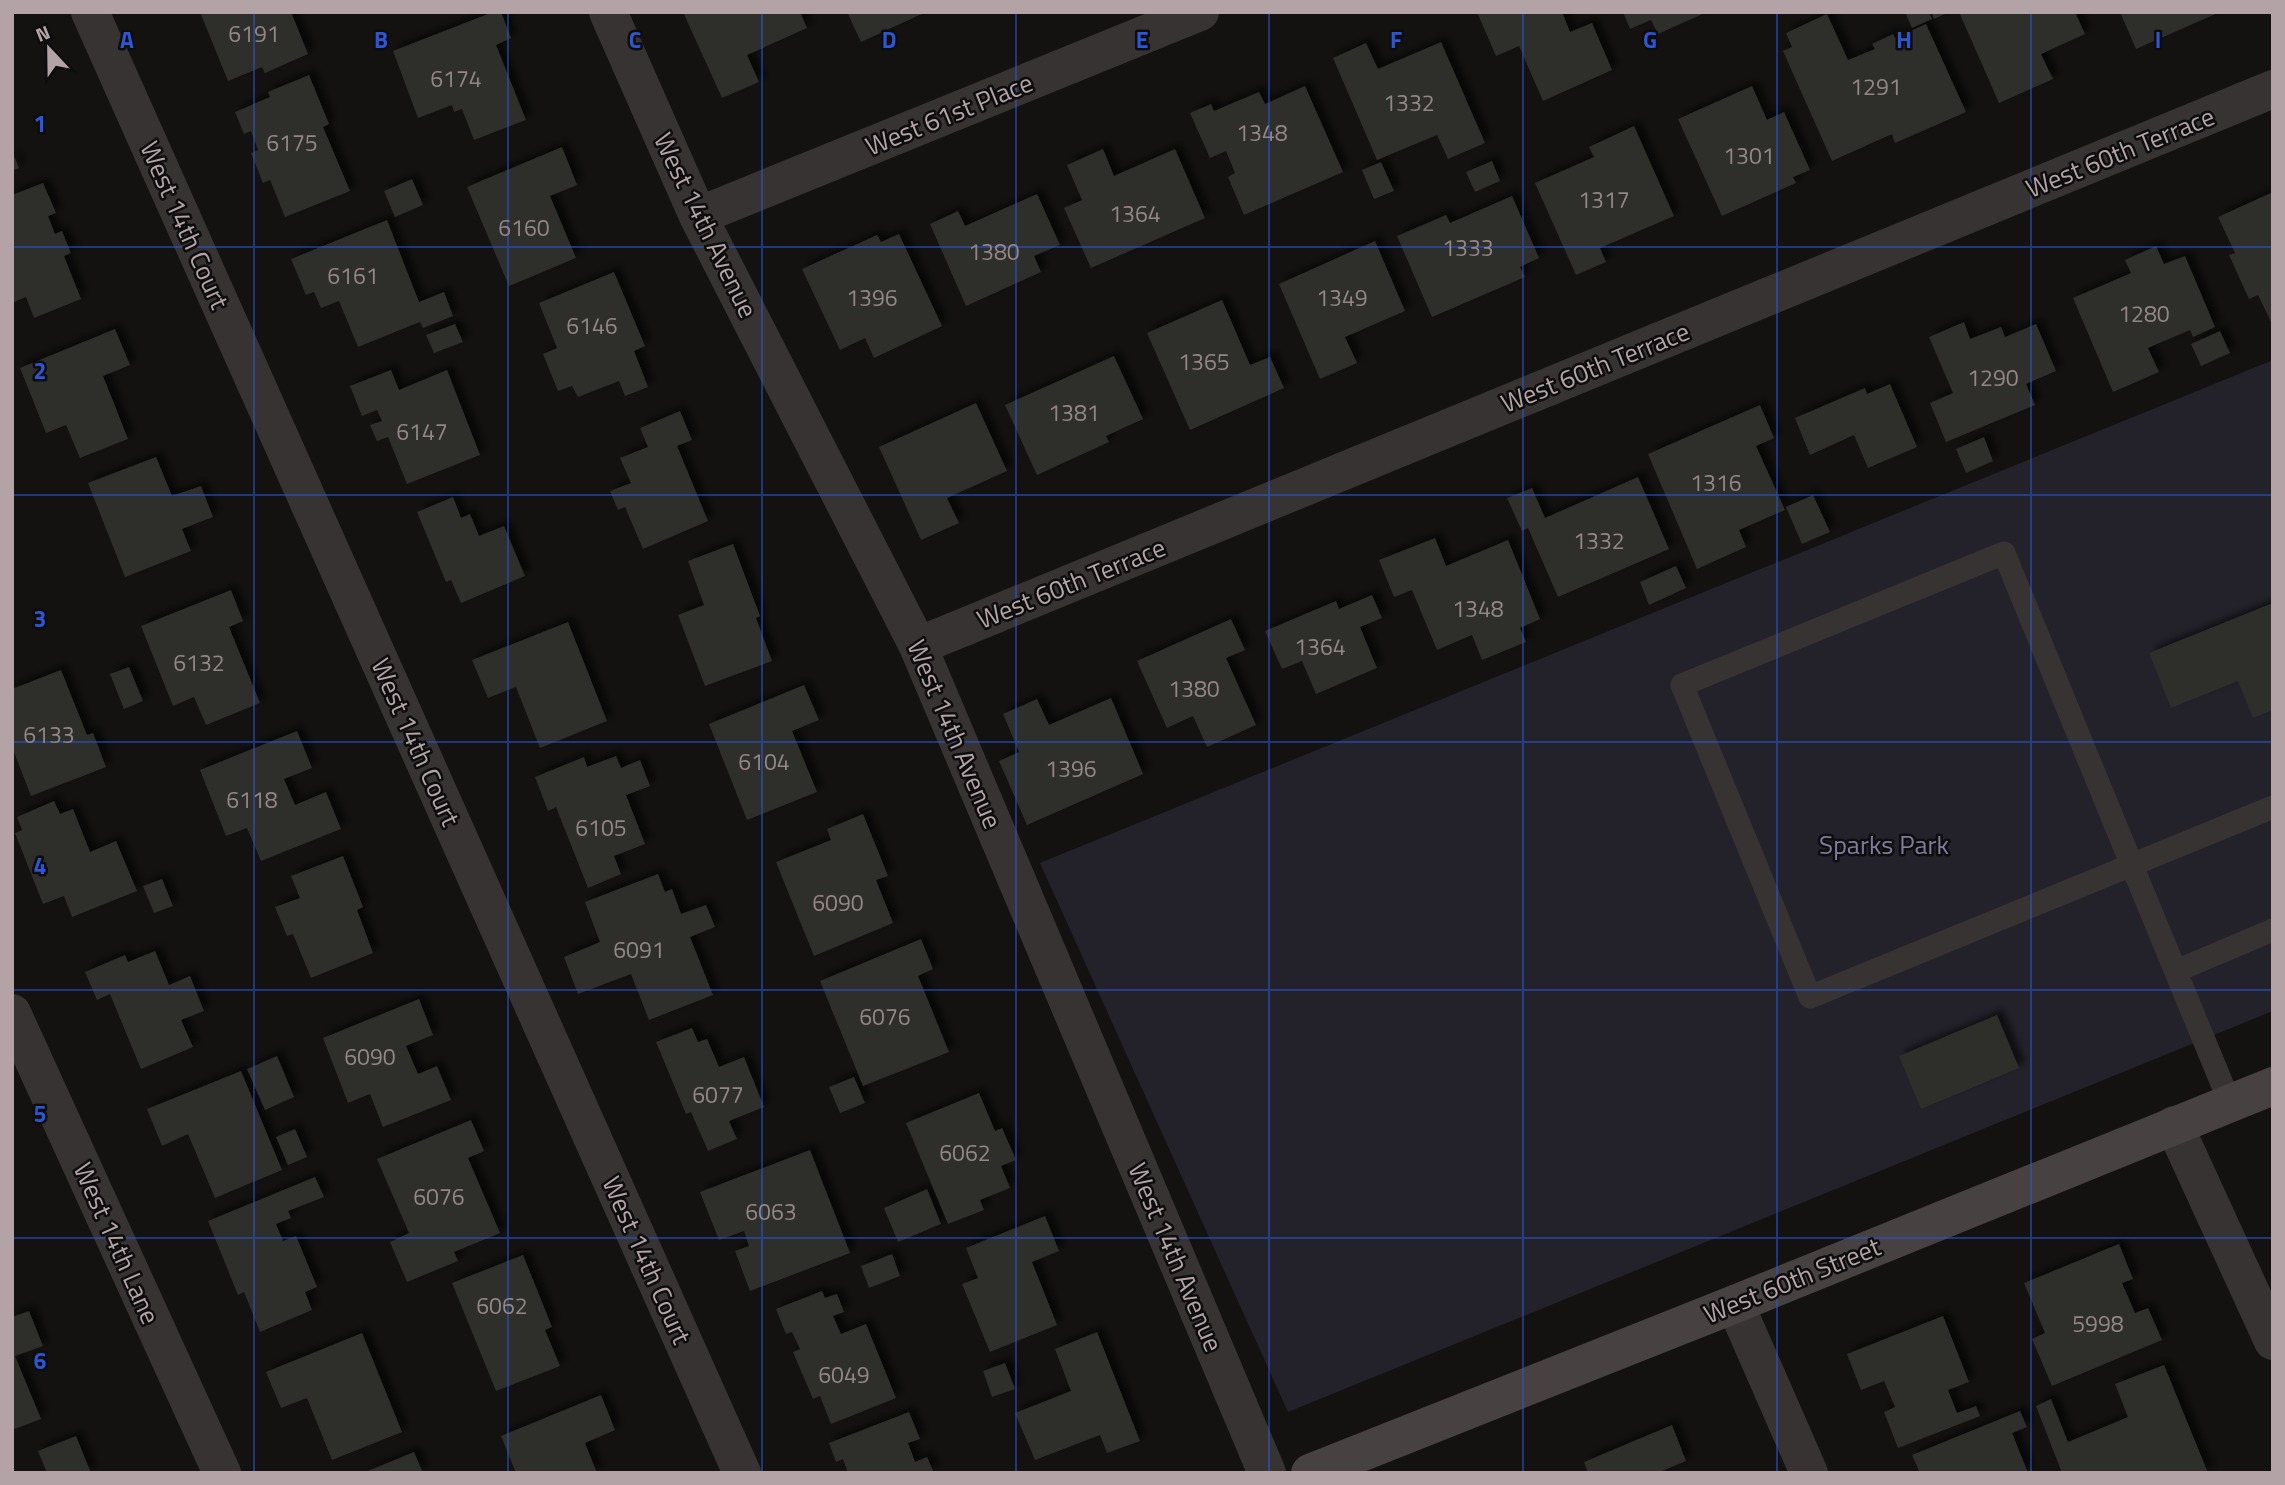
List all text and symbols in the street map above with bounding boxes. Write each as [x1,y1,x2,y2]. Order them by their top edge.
north arrow [14,14,84,84]
house number: 6191 [228,16,280,51]
text: N [31,17,54,49]
text: A [120,22,134,57]
text: B [374,22,388,57]
text: C [629,22,641,57]
text: D [882,22,896,57]
text: E [1136,22,1148,57]
text: F [1390,22,1402,57]
text: G [1643,22,1657,57]
text: H [1896,22,1912,57]
text: I [2155,22,2161,57]
house number: 6174 [430,61,482,96]
street label: West 61st Place [859,63,1039,165]
house number: 1291 [1850,69,1902,104]
house number: 1332 [1383,85,1435,120]
street label: West 60th Terrace [2020,96,2220,208]
text: 1 [34,106,46,141]
house number: 1348 [1236,115,1288,150]
house number: 6175 [266,125,318,160]
street label: West 14th Avenue [644,126,768,324]
street label: West 14th Court [131,135,239,315]
house number: 1301 [1723,138,1775,173]
house number: 1317 [1578,182,1630,217]
house number: 1364 [1109,196,1161,231]
house number: 6160 [498,210,550,245]
house number: 1333 [1442,230,1494,265]
house number: 1380 [968,234,1020,269]
house number: 6161 [327,258,379,293]
house number: 1396 [846,280,898,315]
house number: 1349 [1316,280,1368,315]
house number: 1280 [2118,296,2170,331]
house number: 6146 [566,308,618,343]
street label: West 60th Terrace [1495,311,1695,423]
house number: 1365 [1178,344,1230,379]
text: 2 [34,353,46,388]
house number: 1290 [1967,360,2019,395]
house number: 1381 [1048,395,1100,430]
house number: 6147 [396,414,448,449]
house number: 1316 [1690,465,1742,500]
house number: 1332 [1573,523,1625,558]
street label: West 60th Terrace [971,527,1171,639]
house number: 1348 [1452,591,1504,626]
text: 3 [34,601,46,636]
house number: 1364 [1294,629,1346,664]
street label: West 14th Avenue [898,633,1012,835]
house number: 6132 [173,645,225,680]
street label: West 14th Court [362,652,470,832]
house number: 1380 [1168,671,1220,706]
house number: 6133 [23,717,75,752]
house number: 6104 [738,744,790,779]
house number: 1396 [1045,751,1097,786]
house number: 6118 [226,782,278,817]
house number: 6105 [575,810,627,845]
park label: Sparks Park [1819,825,1949,864]
text: 4 [34,848,46,883]
house number: 6090 [812,885,864,920]
house number: 6091 [613,932,665,967]
house number: 6076 [859,999,911,1034]
house number: 6090 [344,1039,396,1074]
house number: 6077 [692,1077,744,1112]
text: 5 [34,1096,46,1131]
house number: 6062 [939,1135,991,1170]
street label: West 14th Lane [64,1156,170,1330]
street label: West 14th Avenue [1119,1156,1233,1358]
street label: West 14th Court [593,1170,701,1350]
house number: 6076 [413,1179,465,1214]
house number: 6063 [745,1194,797,1229]
street label: West 60th Street [1698,1227,1886,1333]
house number: 6062 [476,1288,528,1323]
house number: 5998 [2072,1306,2124,1341]
text: 6 [34,1343,47,1378]
house number: 6049 [818,1357,870,1392]

